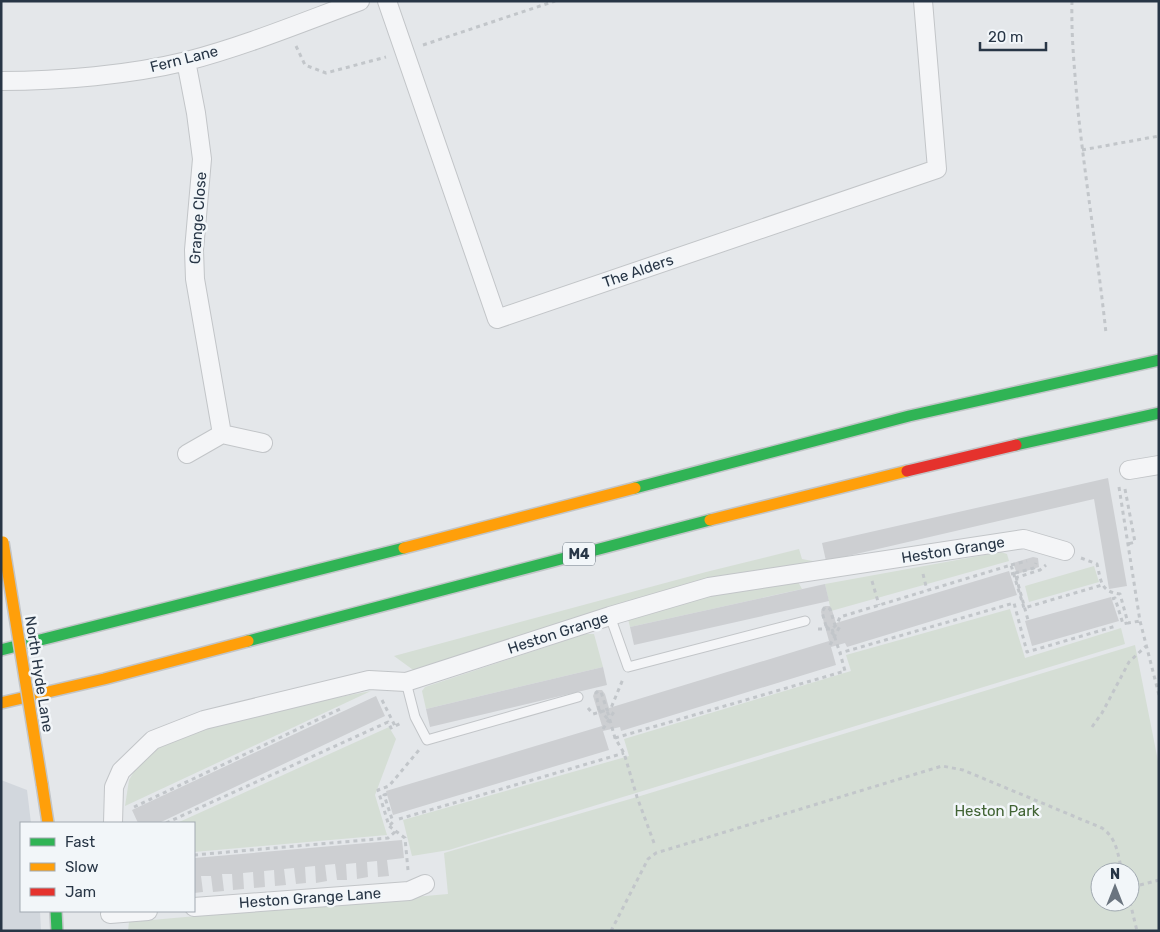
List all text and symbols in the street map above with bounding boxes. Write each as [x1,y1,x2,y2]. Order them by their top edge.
scale bar [980,20,1046,52]
text: 20 m [988,28,1023,46]
street label: Fern Lane [148,42,220,76]
street label: Grange Close [186,171,210,265]
street label: The Alders [600,250,676,291]
street label: Heston Grange [900,533,1006,567]
road number: M4 [563,542,595,566]
street label: Heston Grange [506,608,610,658]
street label: North Hyde Lane [21,615,57,733]
park label: Heston Park [954,802,1040,820]
legend [20,822,195,912]
text: Fast [65,833,95,851]
text: Slow [65,858,98,876]
north arrow [1090,862,1140,912]
text: N [1110,866,1120,883]
text: Jam [65,883,96,901]
street label: Heston Grange Lane [238,884,382,912]

